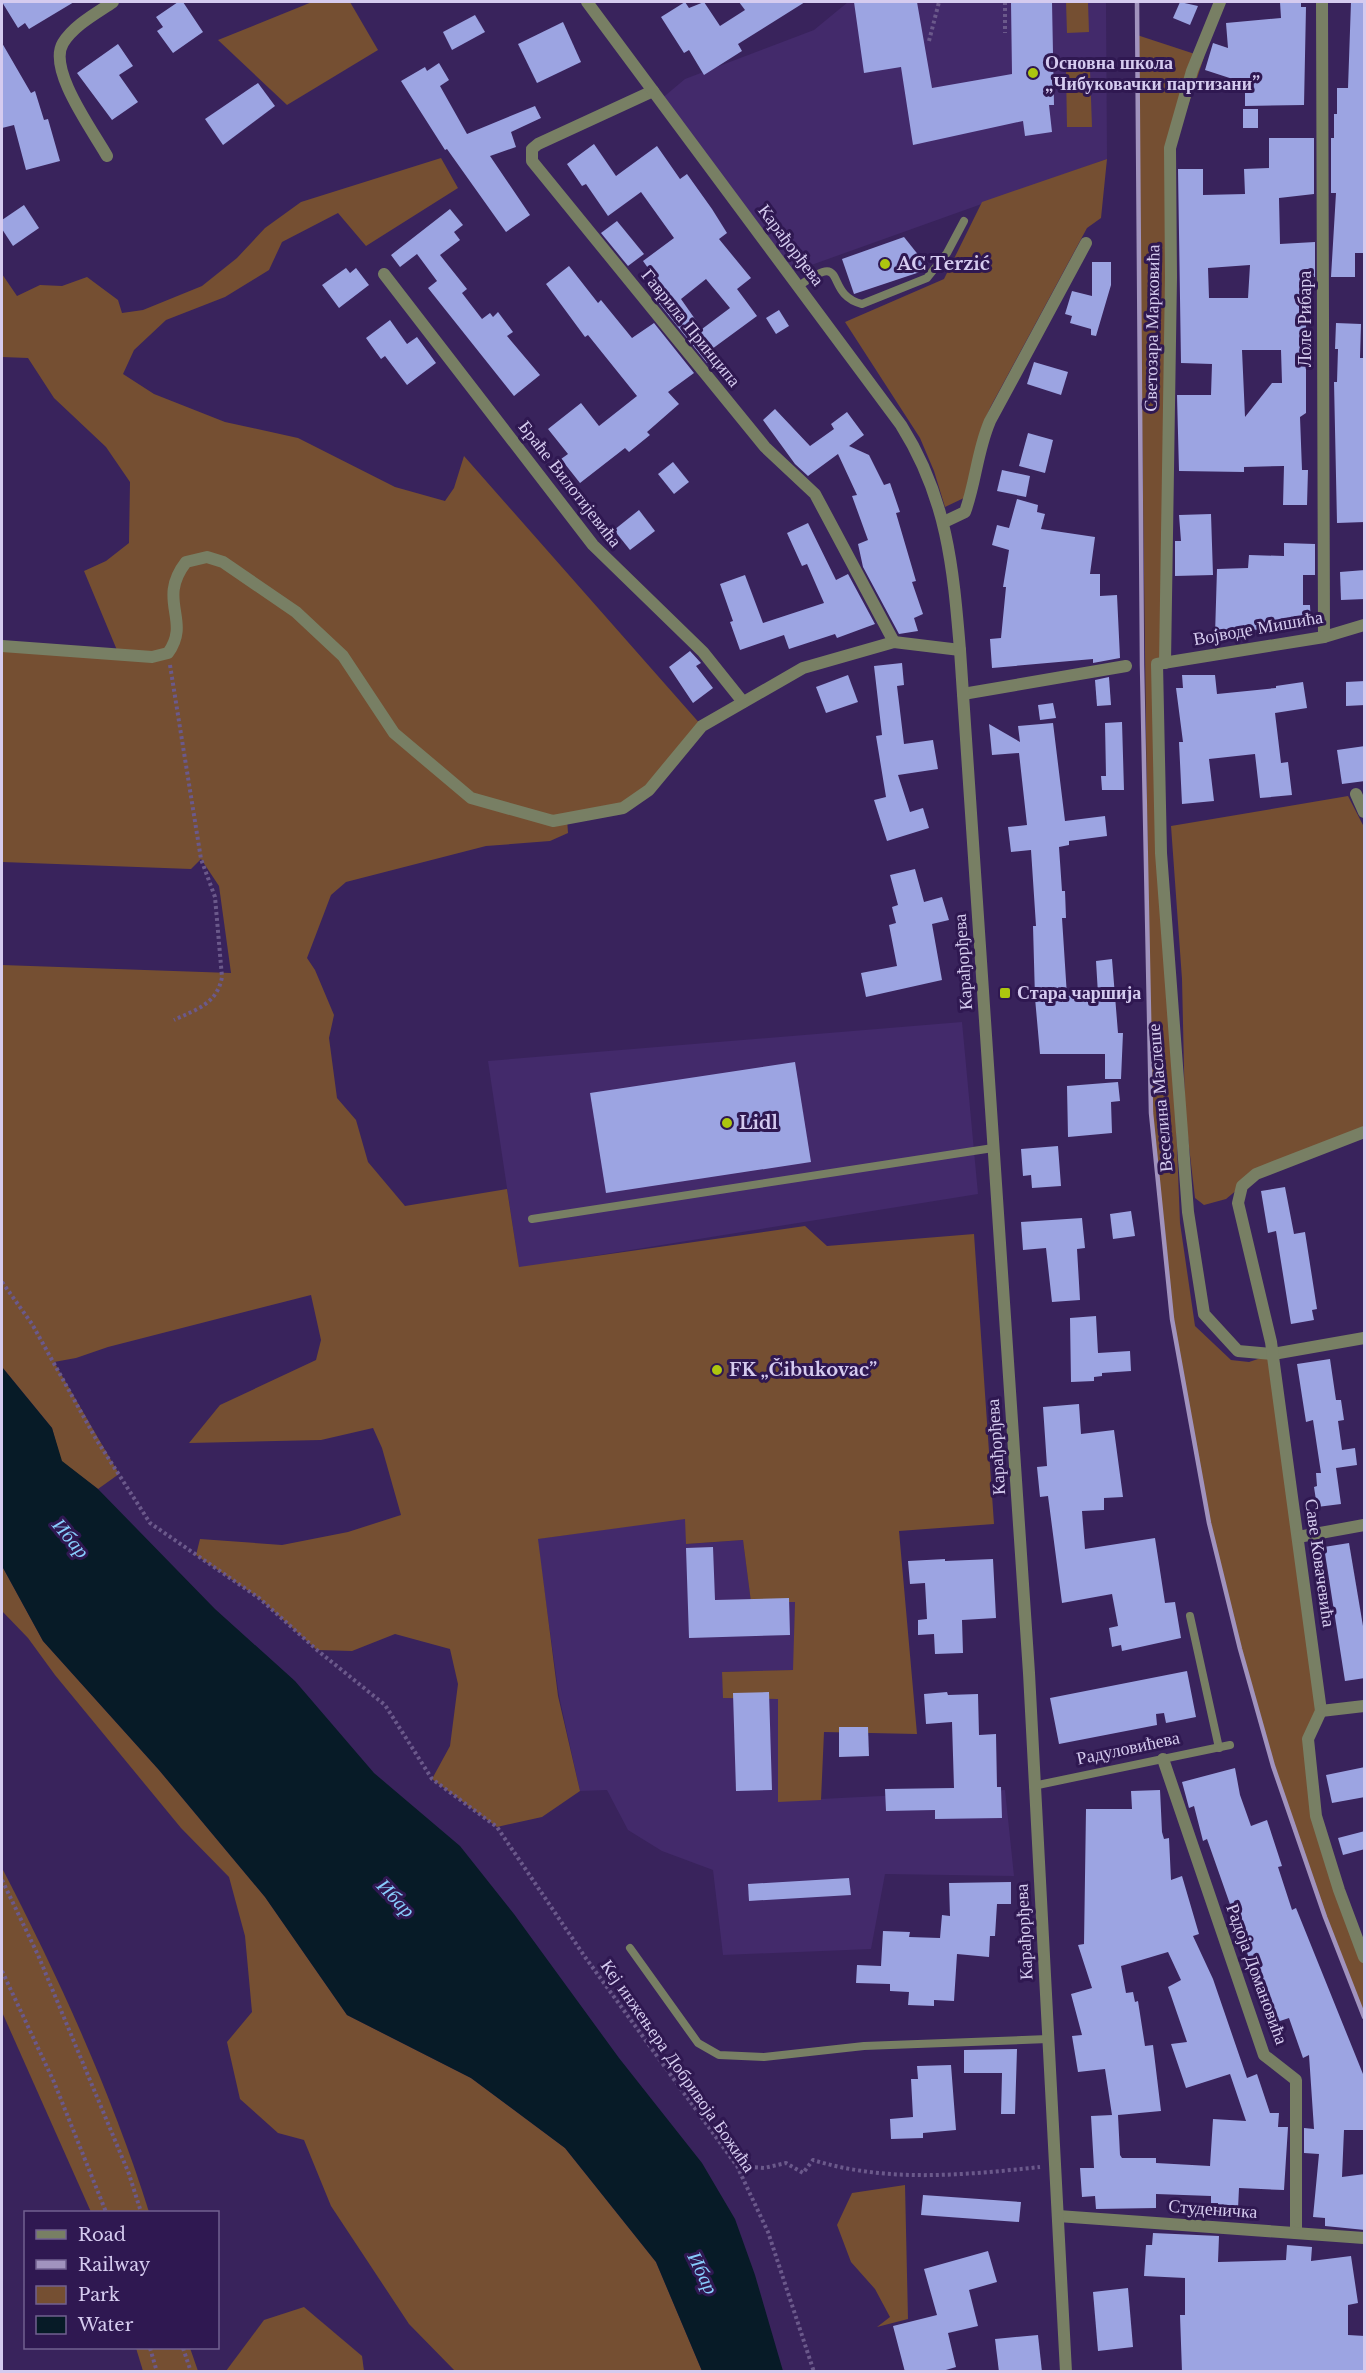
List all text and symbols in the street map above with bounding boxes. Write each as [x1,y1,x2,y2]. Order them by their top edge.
place label: Основна школа „Чибуковачки партизани” [1045,52,1260,95]
marker: Основна школа „Чибуковачки партизани” [1026,66,1040,80]
street label: Карађорђева [753,200,829,290]
street label: Светозара Марковића [1140,244,1164,412]
place label: AC Terzić [896,253,990,275]
marker: AC Terzić [878,257,892,271]
street label: Гаврила Принципа [637,265,745,391]
street label: Лоле Рибара [1294,271,1316,367]
street label: Браће Вилотијевића [514,416,626,552]
street label: Војводе Мишића [1191,606,1325,650]
street label: Карађорђева [949,913,977,1011]
place label: Стара чаршија [1017,982,1141,1004]
marker: Стара чаршија [998,986,1012,1000]
street label: Веселина Маслеше [1143,1023,1177,1173]
place label: Lidl [739,1112,779,1134]
marker: Lidl [720,1116,734,1130]
place label: FK „Čibukovac” [729,1358,877,1381]
marker: FK „Čibukovac” [710,1363,724,1377]
street label: Карађорђева [982,1398,1010,1496]
street label: Саве Ковачевића [1300,1497,1340,1629]
water label: Ибар [47,1512,94,1563]
street label: Радуловићева [1074,1726,1182,1770]
water label: Ибар [371,1873,420,1922]
street label: Карађорђева [1010,1883,1038,1981]
street label: Радоја Домановића [1221,1901,1293,2047]
street label: Кеј инжењера Добривоја Божића [596,1955,760,2177]
street label: Студеничка [1168,2195,1258,2223]
legend [24,2211,219,2349]
text: Road [78,2224,126,2246]
water label: Ибар [682,2247,724,2298]
text: Railway [78,2254,151,2276]
text: Park [78,2284,120,2306]
text: Water [77,2314,134,2336]

